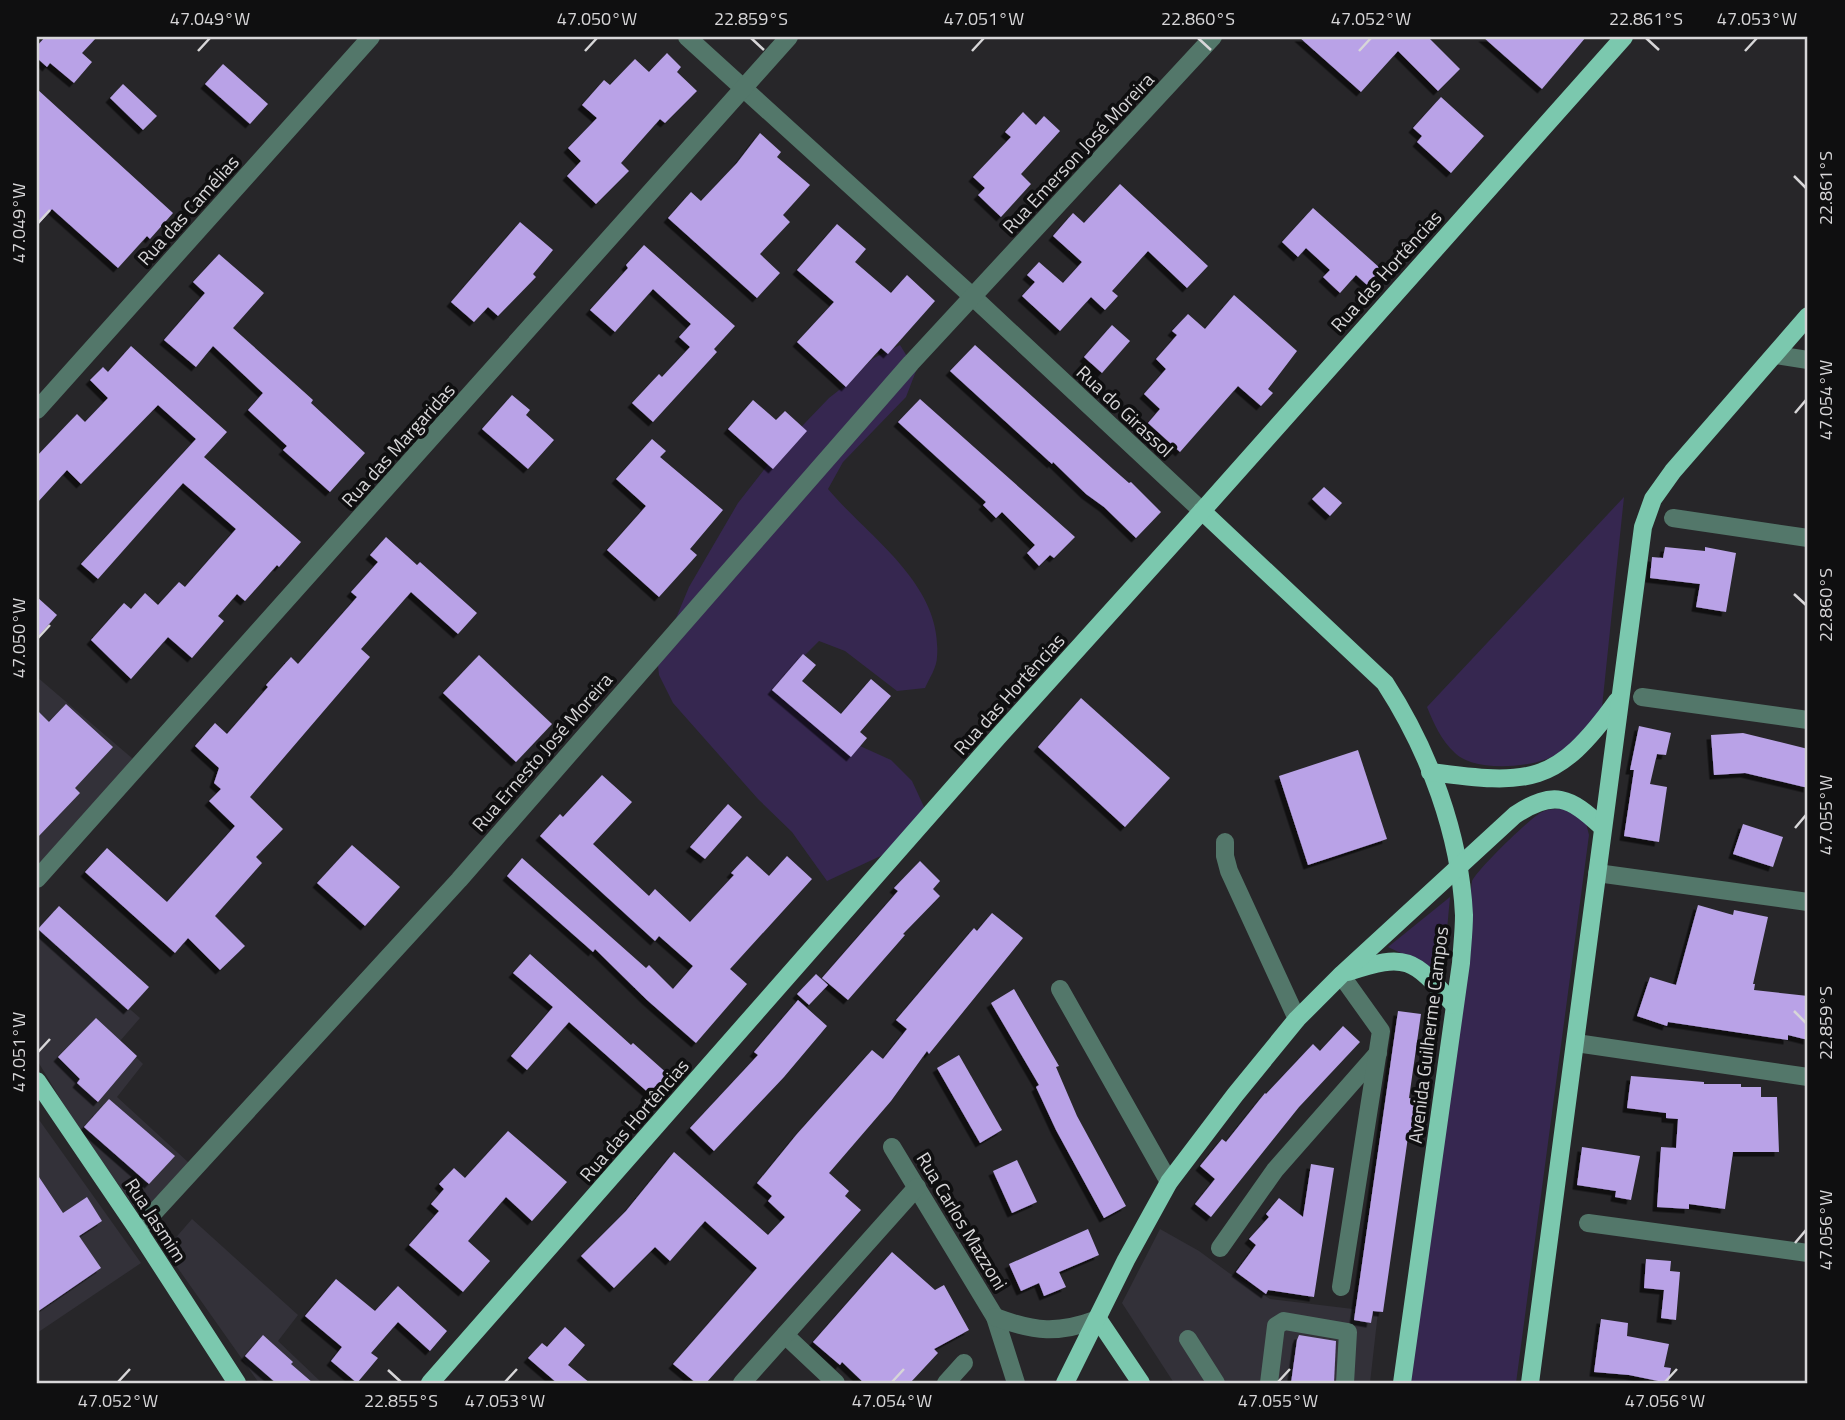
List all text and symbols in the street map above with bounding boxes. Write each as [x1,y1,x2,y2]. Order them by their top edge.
text: 47.049°W [170,5,250,32]
text: 47.050°W [557,5,637,32]
text: 22.859°S [714,5,788,32]
text: 47.051°W [944,5,1024,32]
text: 22.860°S [1161,5,1235,32]
text: 47.052°W [1331,5,1411,32]
text: 22.861°S [1609,5,1683,32]
text: 47.053°W [1717,5,1797,32]
street label: Rua Emerson José Moreira [995,65,1161,240]
street label: Rua das Camélias [130,148,245,271]
text: 22.861°S [1812,151,1839,225]
text: 47.049°W [5,183,32,263]
street label: Rua das Hortências [1323,203,1448,338]
street label: Rua do Girassol [1070,358,1180,463]
text: 47.054°W [1812,360,1839,440]
street label: Rua das Margaridas [334,376,461,513]
text: 22.860°S [1812,568,1839,642]
text: 47.050°W [5,598,32,678]
street label: Rua das Hortências [946,626,1071,761]
street label: Rua Ernesto José Moreira [464,665,619,837]
text: 47.055°W [1812,775,1839,855]
street label: Avenida Guilherme Campos [1400,924,1455,1145]
text: 22.859°S [1812,986,1839,1060]
text: 47.051°W [5,1012,32,1092]
street label: Rua das Hortências [572,1052,695,1188]
street label: Rua Carlos Mazzoni [910,1146,1015,1295]
street label: Rua Jasmim [118,1172,195,1268]
text: 47.056°W [1812,1190,1839,1270]
text: 47.052°W [78,1387,158,1414]
text: 22.855°S [364,1387,438,1414]
text: 47.053°W [465,1387,545,1414]
text: 47.054°W [852,1387,932,1414]
text: 47.055°W [1238,1387,1318,1414]
text: 47.056°W [1625,1387,1705,1414]

